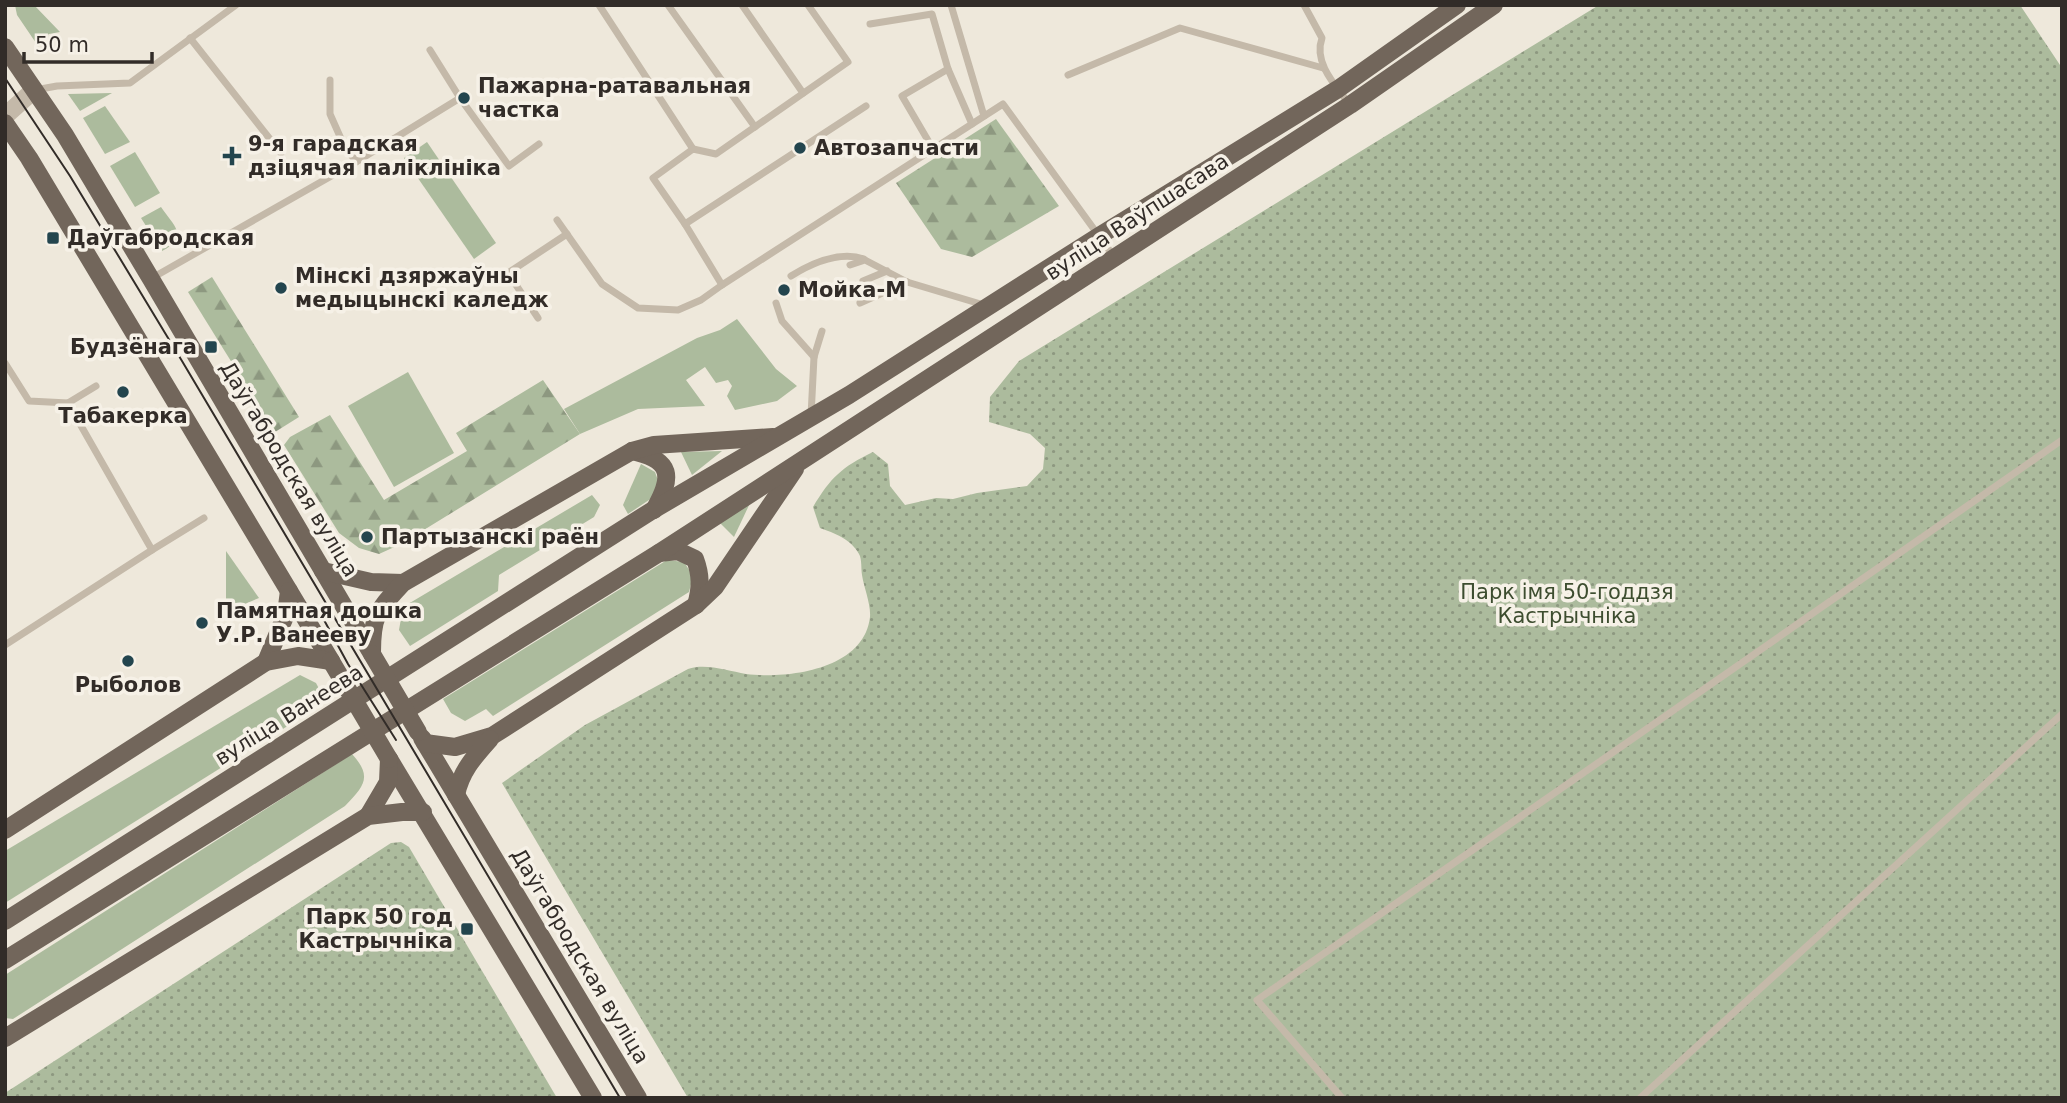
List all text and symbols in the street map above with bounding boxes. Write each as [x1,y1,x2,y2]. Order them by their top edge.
scale bar [24,21,152,65]
text: 50 m [35,33,89,57]
place label: Пажарна-ратавальная частка [478,74,751,122]
marker: Пажарна-ратавальная частка [456,90,472,106]
place label: 9-я гарадская дзіцячая паліклініка [248,132,501,180]
place label: Автозапчасти [814,136,979,160]
marker: Автозапчасти [792,140,808,156]
marker: 9-я гарадская дзіцячая паліклініка [222,146,242,166]
street label: вуліца Ваўпшасава [1041,149,1233,285]
place label: Даўгабродская [67,226,254,250]
marker: Даўгабродская [45,230,61,246]
place label: Мінскі дзяржаўны медыцынскі каледж [295,264,549,312]
place label: Мойка-М [798,278,906,302]
marker: Мінскі дзяржаўны медыцынскі каледж [273,280,289,296]
marker: Мойка-М [776,282,792,298]
place label: Будзёнага [70,335,197,359]
marker: Будзёнага [203,339,219,355]
street label: Даўгабродская вуліца [215,357,363,581]
marker: Табакерка [115,384,131,400]
place label: Табакерка [58,404,188,428]
place label: Партызанскі раён [381,525,599,549]
marker: Партызанскі раён [359,529,375,545]
park label: Парк імя 50-годдзя Кастрычніка [1460,580,1674,628]
place label: Памятная дошка У.Р. Ванееву [216,599,422,647]
marker: Памятная дошка У.Р. Ванееву [194,615,210,631]
marker: Рыболов [120,653,136,669]
street label: вуліца Ванеева [211,660,367,770]
place label: Рыболов [75,673,181,697]
street label: Даўгабродская вуліца [506,844,654,1068]
place label: Парк 50 год Кастрычніка [298,905,453,953]
marker: Парк 50 год Кастрычніка [459,921,475,937]

